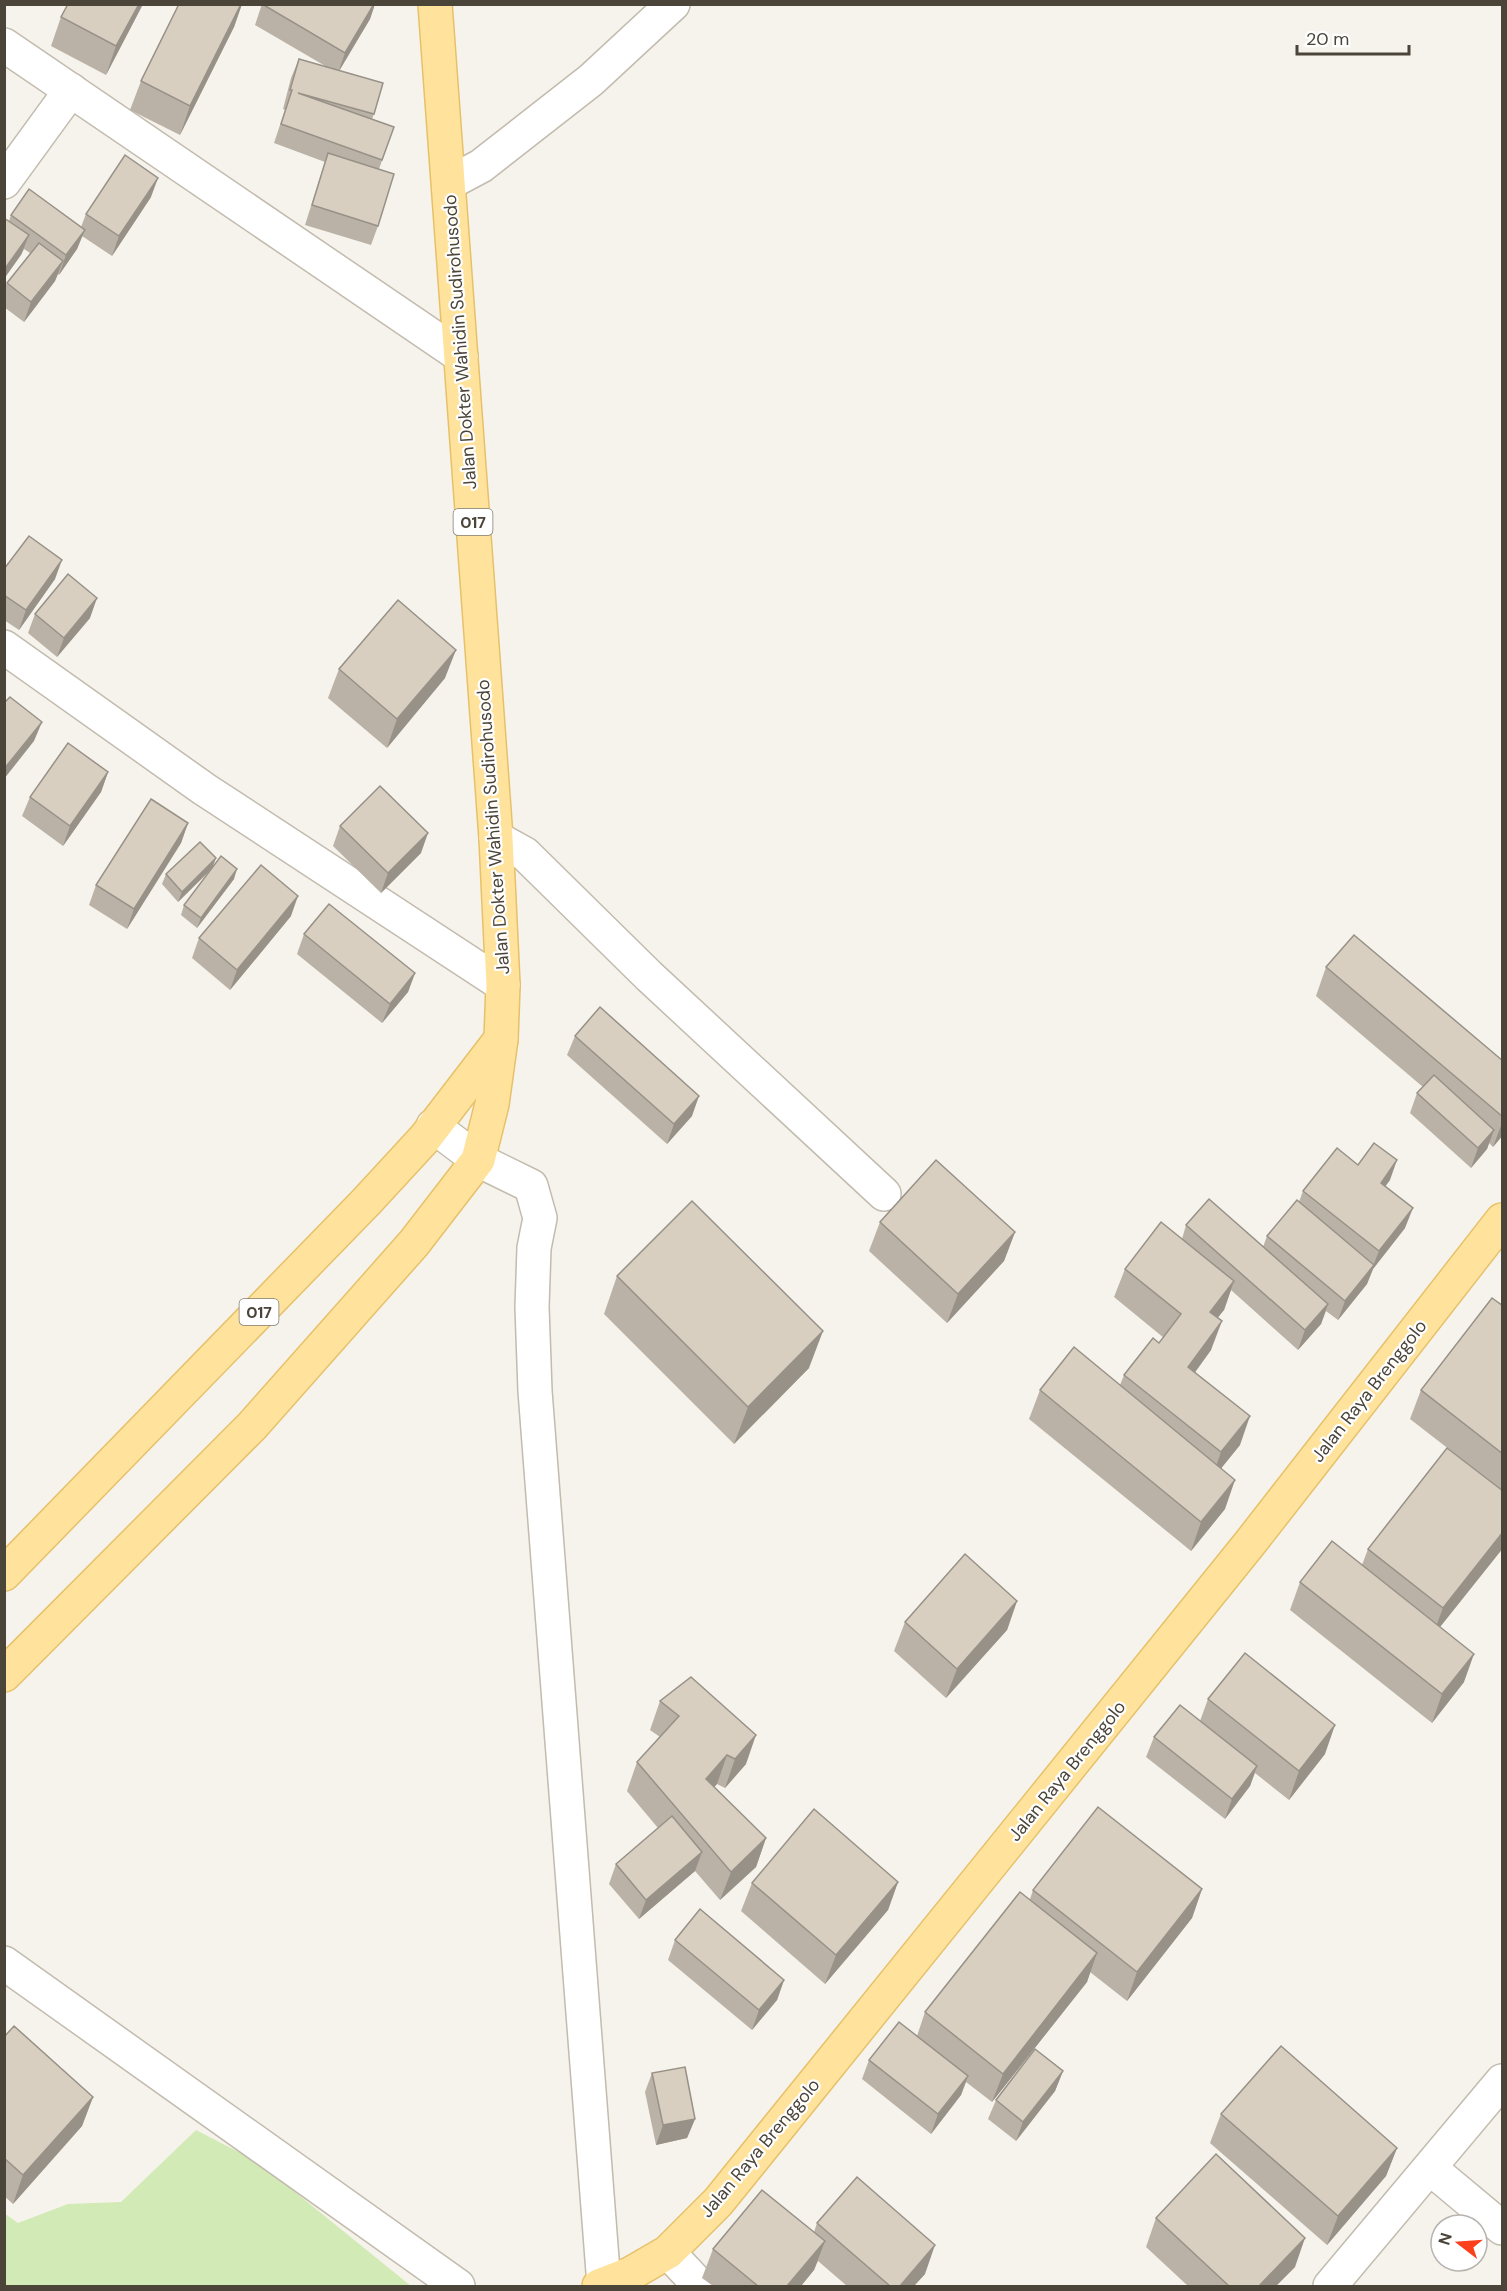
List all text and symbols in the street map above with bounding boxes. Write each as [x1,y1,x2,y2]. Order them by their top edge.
scale bar [1297,18,1410,56]
text: 20 m [1306,27,1349,51]
street label: Jalan Dokter Wahidin Sudirohusodo [438,194,482,490]
road number: 017 [454,509,492,535]
street label: Jalan Dokter Wahidin Sudirohusodo [471,679,515,975]
road number: 017 [240,1299,278,1325]
street label: Jalan Raya Brenggolo [1306,1315,1432,1467]
street label: Jalan Raya Brenggolo [1003,1696,1131,1846]
street label: Jalan Raya Brenggolo [695,2073,825,2223]
north arrow [1429,2213,1489,2273]
text: N [1433,2230,1457,2247]

